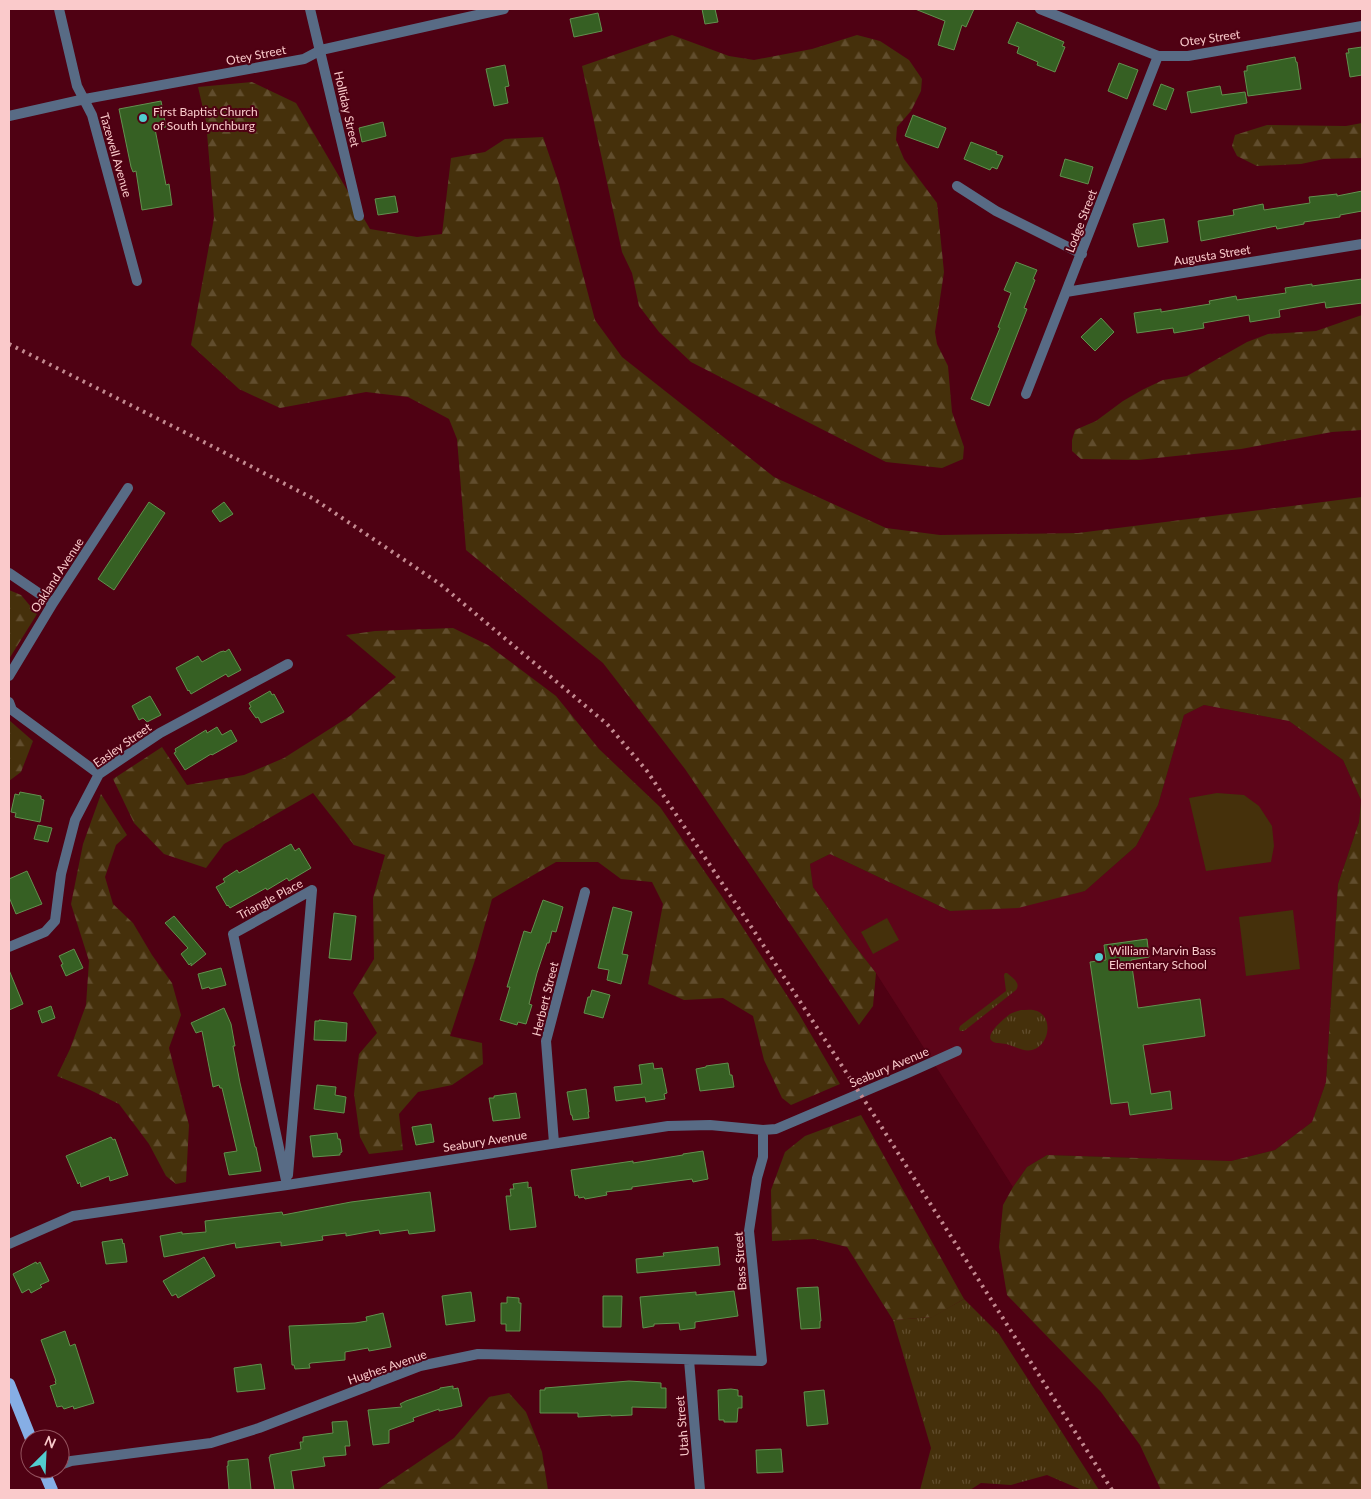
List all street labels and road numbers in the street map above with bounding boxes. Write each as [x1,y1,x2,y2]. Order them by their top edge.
street label: Otey Street [1179,26,1242,50]
street label: Otey Street [225,42,288,68]
street label: Holliday Street [331,70,363,149]
street label: Tazewell Avenue [97,111,135,199]
street label: Lodge Street [1062,187,1100,255]
street label: Augusta Street [1172,241,1252,268]
street label: Oakland Avenue [27,535,87,615]
street label: Easley Street [90,719,155,771]
street label: Triangle Place [235,875,305,923]
street label: Herbert Street [529,960,562,1038]
street label: Seabury Avenue [847,1044,931,1090]
street label: Seabury Avenue [442,1127,528,1155]
street label: Bass Street [730,1231,750,1291]
street label: Hughes Avenue [346,1346,428,1388]
street label: Utah Street [672,1395,692,1457]

